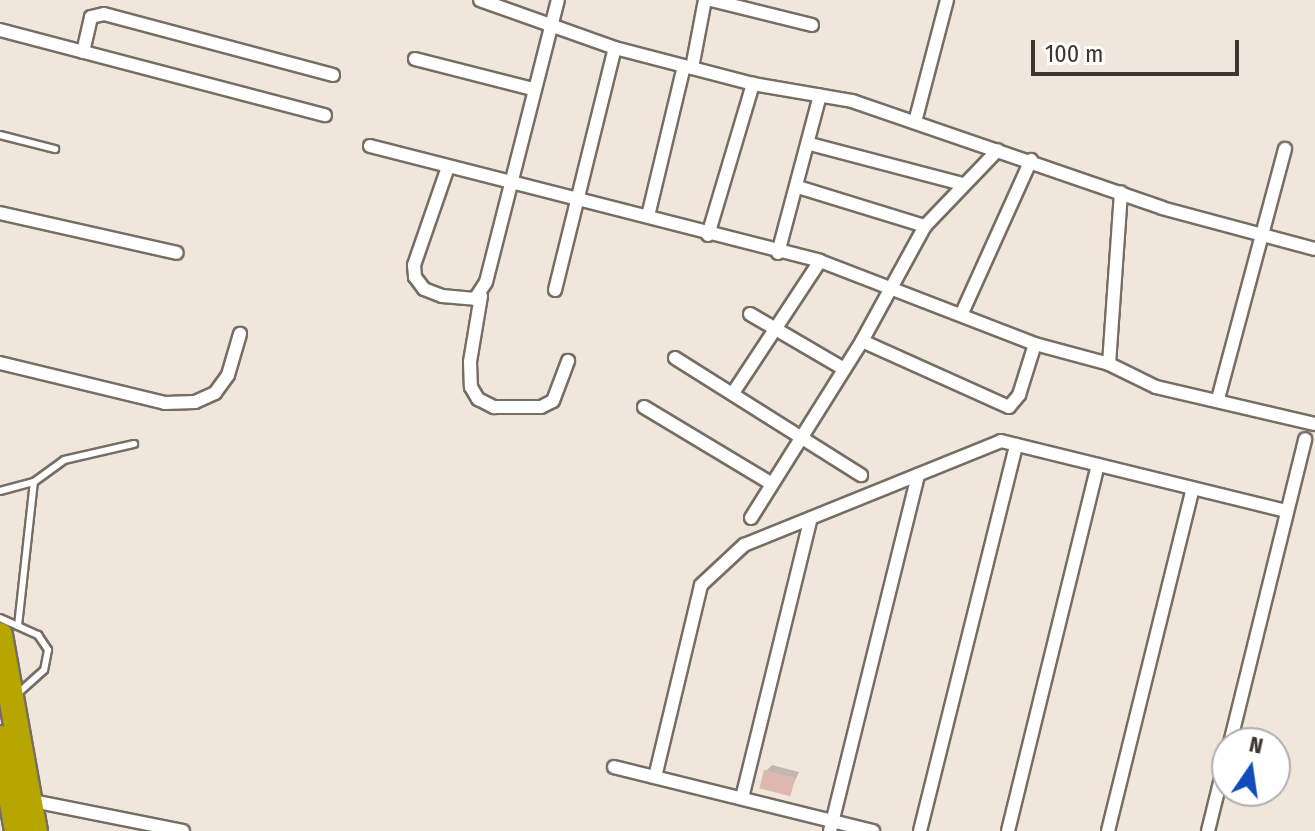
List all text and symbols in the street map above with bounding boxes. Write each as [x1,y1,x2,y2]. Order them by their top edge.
scale bar [1035,24,1243,74]
text: 100 m [1045,40,1103,68]
north arrow [1211,727,1291,807]
text: N [1247,730,1266,760]

